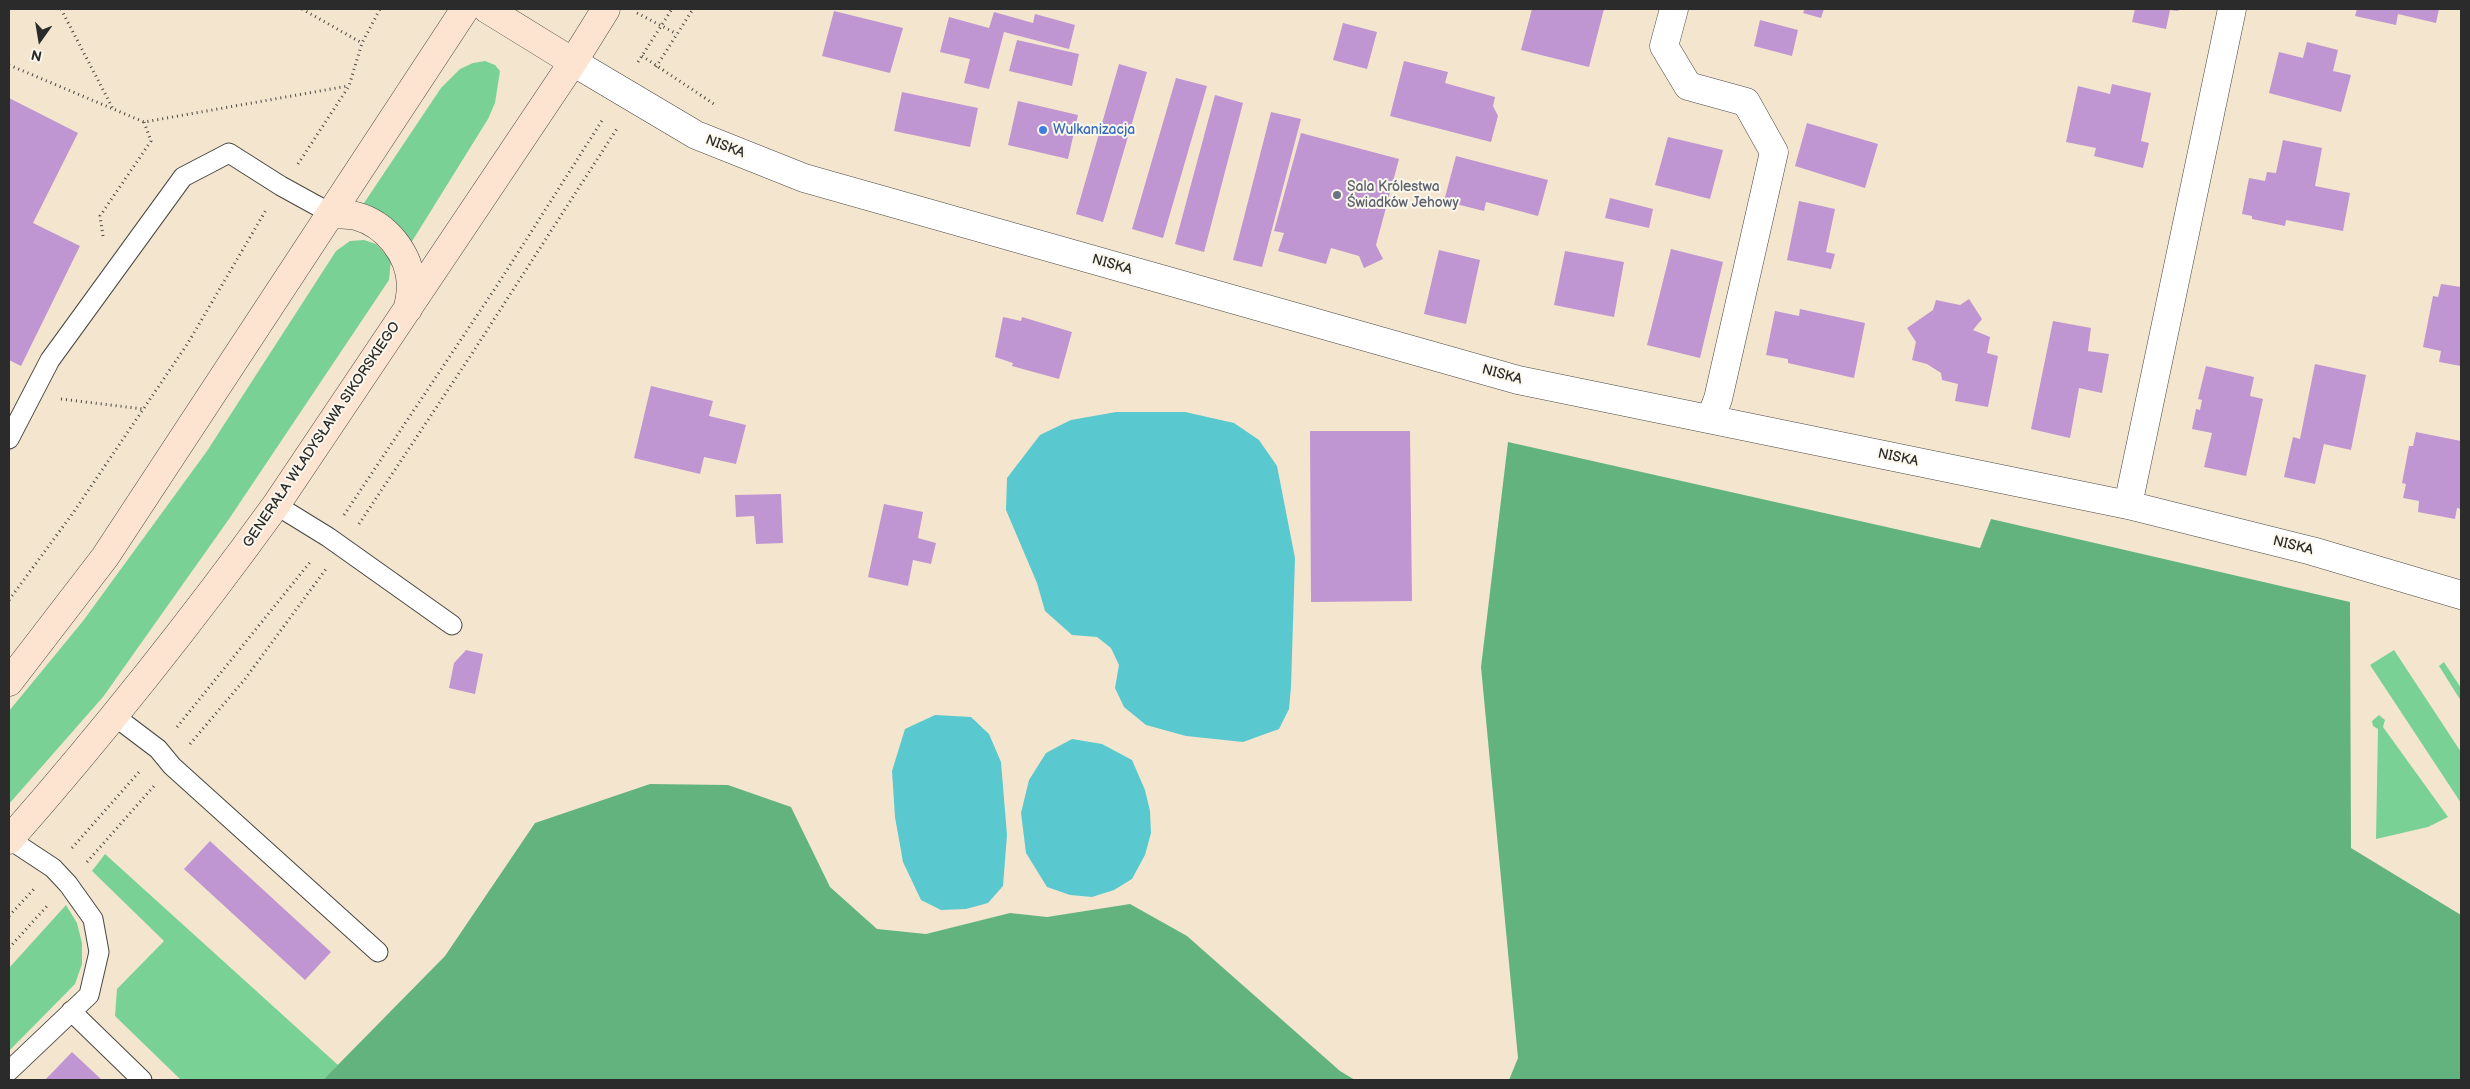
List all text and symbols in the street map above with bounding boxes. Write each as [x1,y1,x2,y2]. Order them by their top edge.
north arrow [15,15,65,65]
text: N [29,46,44,65]
place label: Wulkanizacja [1053,122,1135,138]
marker: Wulkanizacja [1037,124,1049,136]
street label: NISKA [703,132,747,162]
place label: Sala Królestwa Świadków Jehowy [1347,179,1459,212]
marker: Sala Królestwa Świadków Jehowy [1331,189,1343,201]
street label: NISKA [1090,251,1134,279]
street label: GENERAŁA WŁADYSŁAWA SIKORSKIEGO [240,319,404,551]
street label: NISKA [1480,362,1524,388]
street label: NISKA [1876,446,1920,470]
street label: NISKA [2271,533,2315,559]

